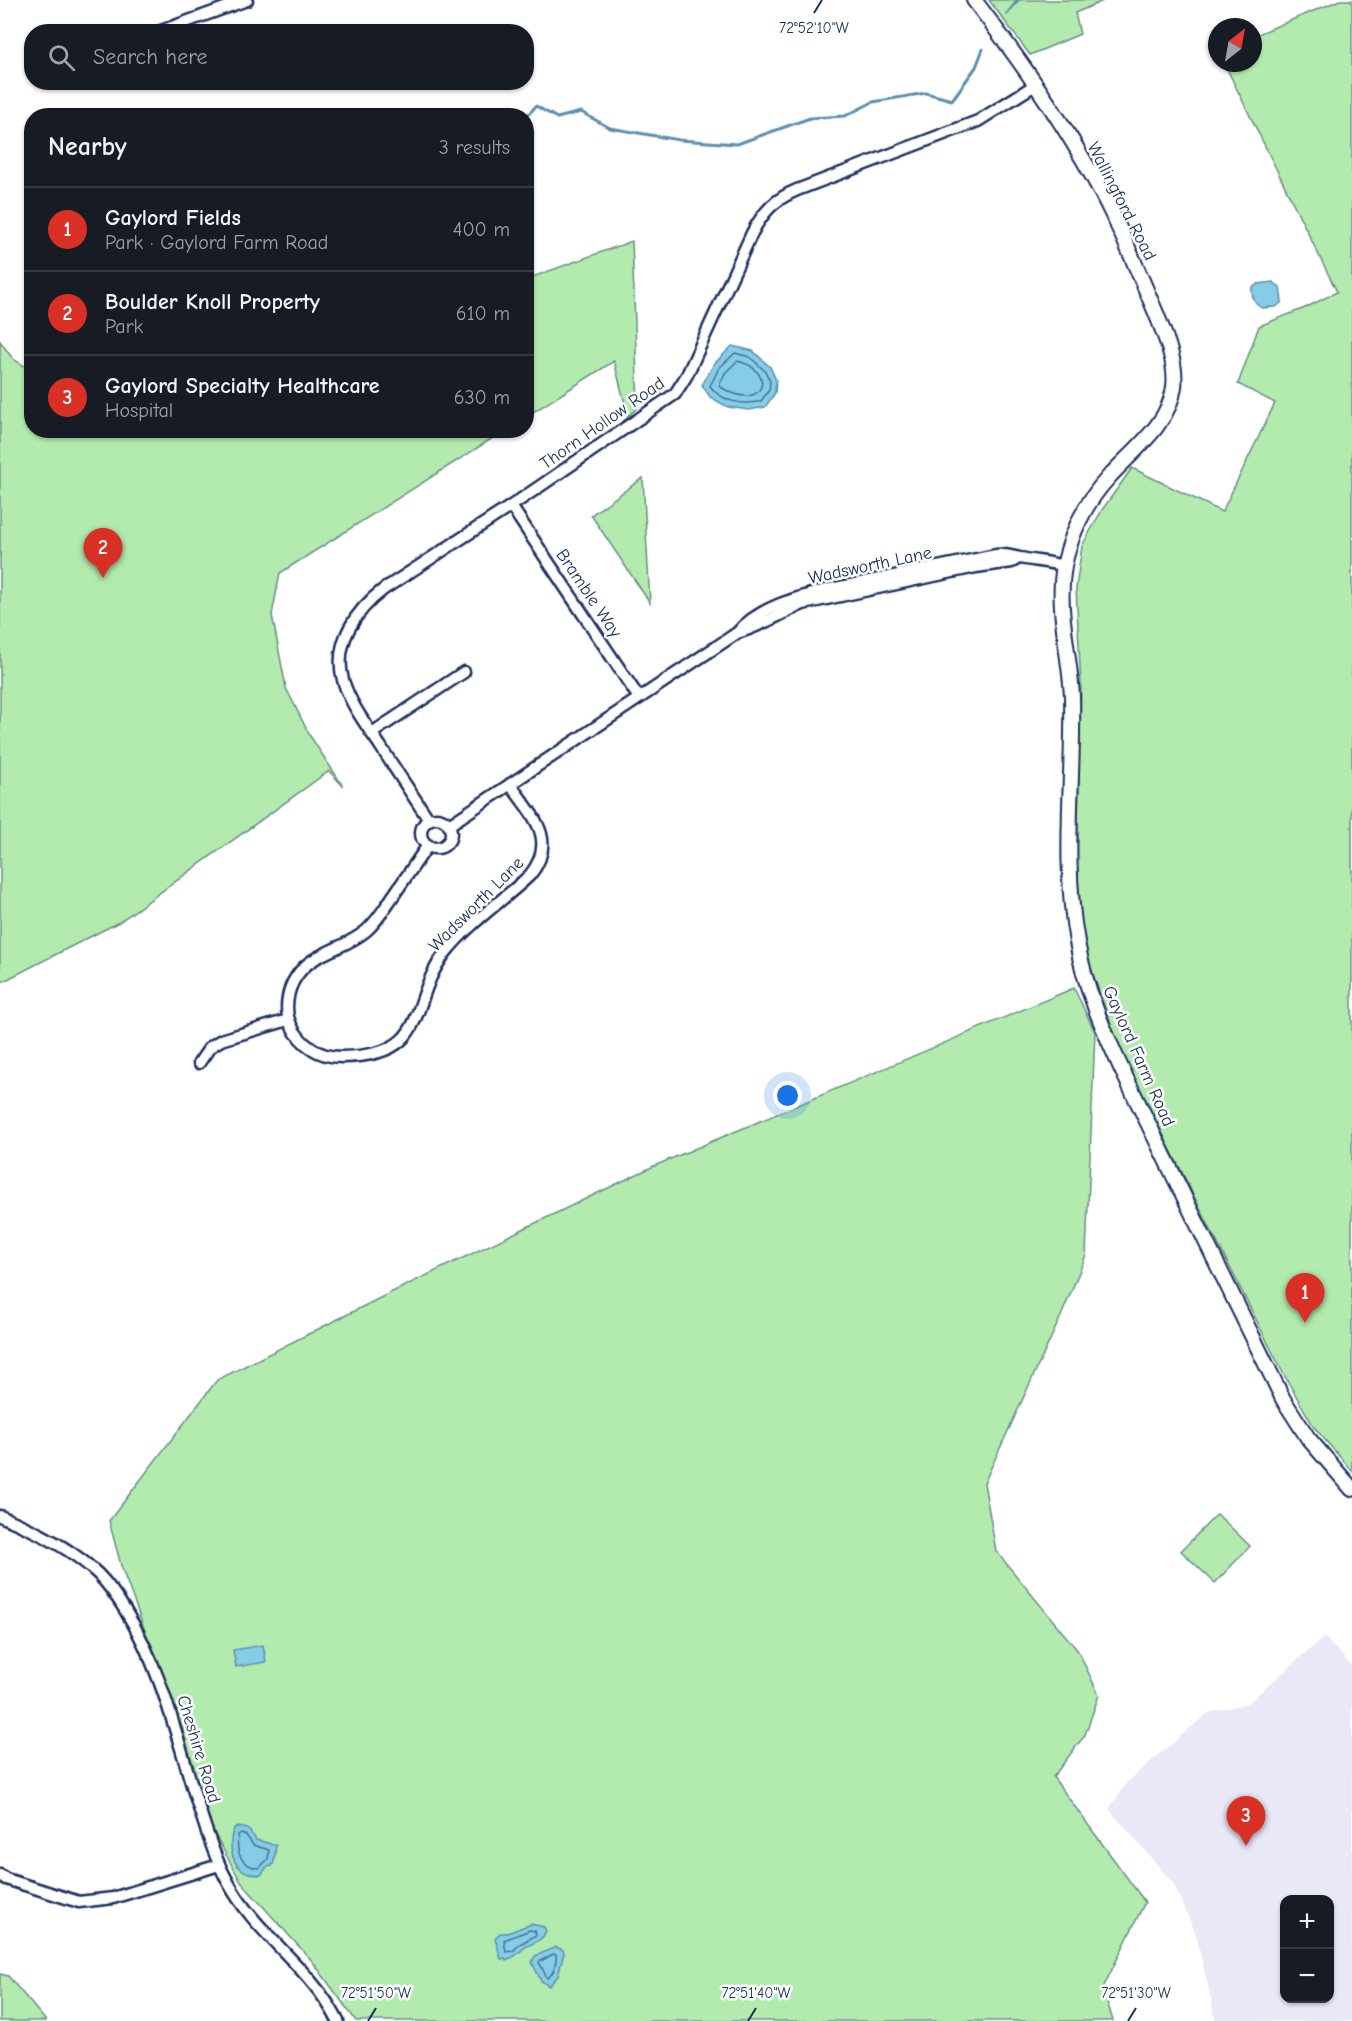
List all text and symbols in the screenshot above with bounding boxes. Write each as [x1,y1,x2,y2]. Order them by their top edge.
north arrow [1208,18,1262,72]
text: 72°52'10"W [779,19,849,37]
search box [24,24,534,90]
icon: search [45,41,78,74]
text: Search here [93,44,208,70]
text: Nearby [48,132,127,162]
text: 3 results [439,136,510,159]
street label: Wallingford Road [1083,138,1161,264]
text: Gaylord Fields [105,205,241,231]
text: 1 [64,218,71,241]
text: 400 m [453,218,510,241]
text: Park · Gaylord Farm Road [105,231,328,254]
text: Boulder Knoll Property [105,289,320,315]
text: 2 [63,302,72,325]
text: 610 m [456,302,510,325]
text: Park [105,315,143,338]
text: Gaylord Specialty Healthcare [105,373,380,399]
street label: Thorn Hollow Road [536,373,669,474]
text: 3 [63,386,72,409]
text: 630 m [454,386,510,409]
text: Hospital [105,399,173,422]
pin: 2 [84,528,122,578]
street label: Wadsworth Lane [807,542,934,589]
street label: Bramble Way [551,545,626,642]
street label: Wadsworth Lane [425,853,528,956]
street label: Gaylord Farm Road [1098,983,1179,1130]
your location [773,1081,802,1110]
pin: 1 [1286,1274,1324,1323]
street label: Cheshire Road [172,1693,225,1806]
pin: 3 [1226,1796,1266,1846]
map controls [1280,1895,1334,2003]
button: + [1280,1895,1334,1949]
button: − [1280,1949,1334,2003]
text: 72°51'50"W [341,1984,411,2002]
text: 72°51'40"W [721,1984,791,2002]
text: 72°51'30"W [1101,1984,1171,2002]

